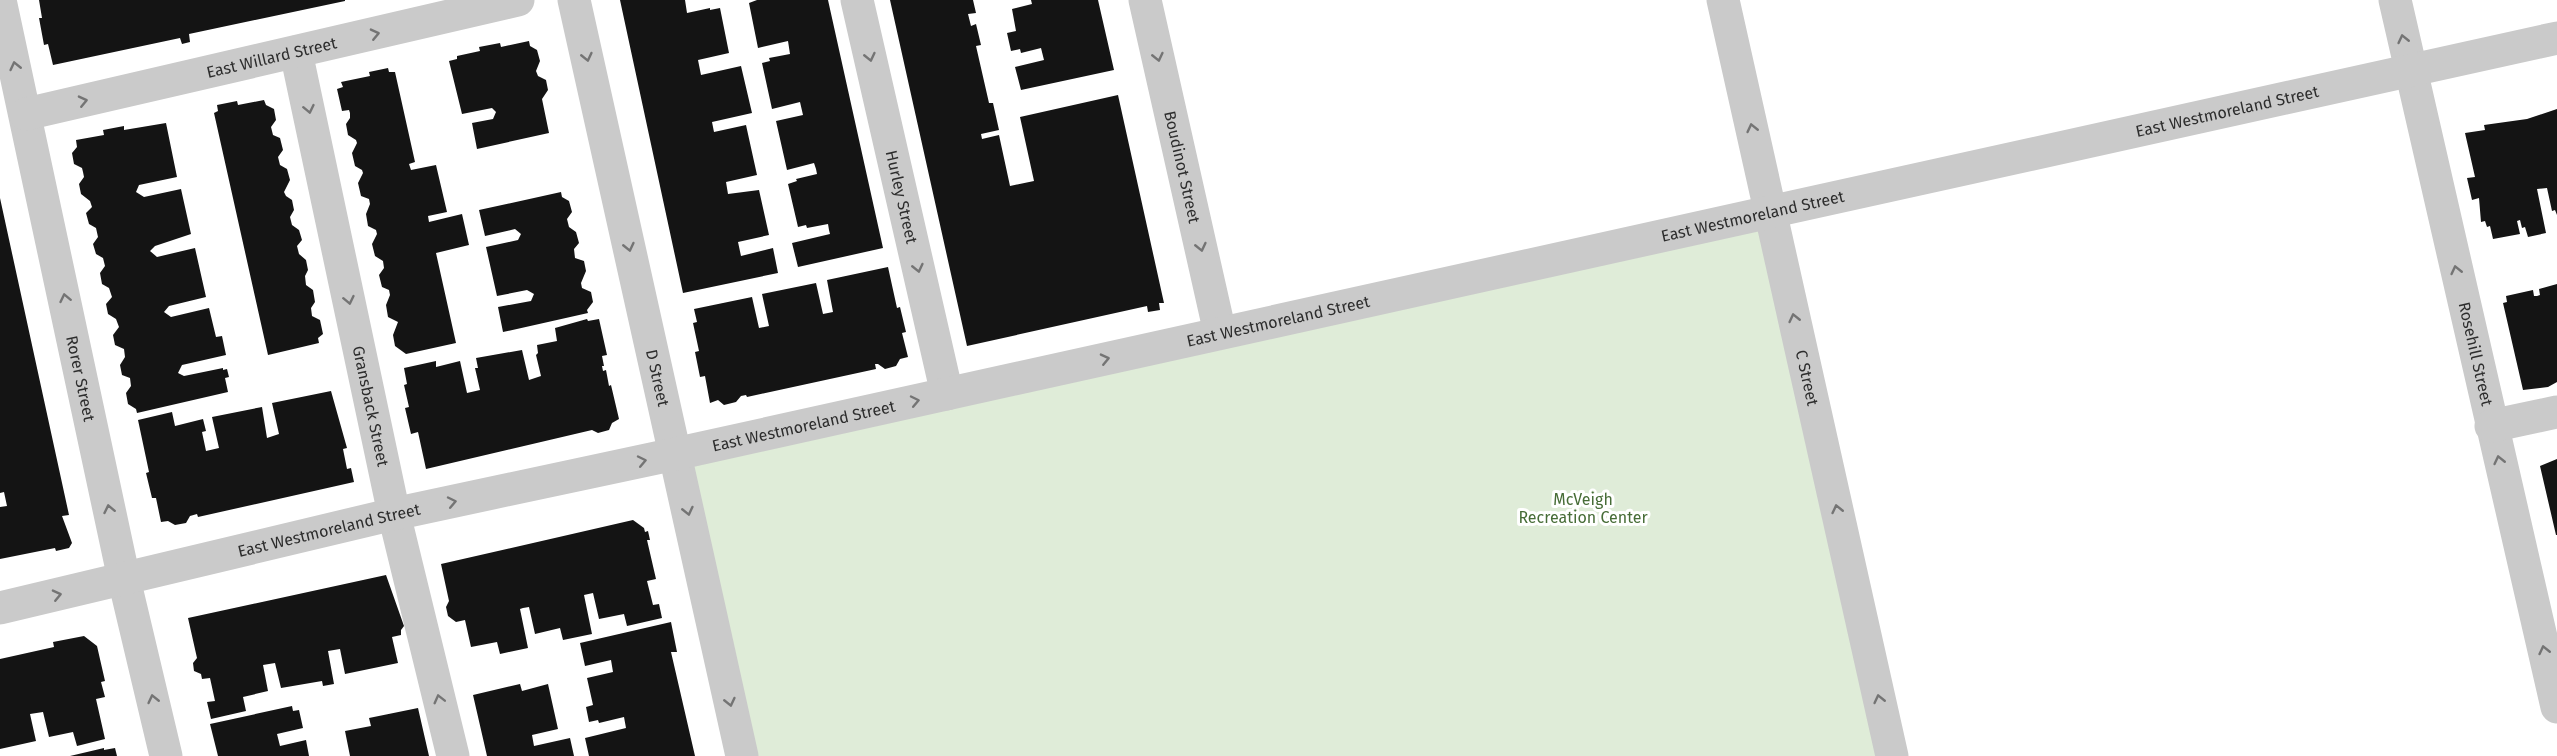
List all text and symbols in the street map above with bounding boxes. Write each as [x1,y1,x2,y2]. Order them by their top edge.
one-way arrow [370,28,380,41]
street label: East Willard Street [204,33,339,81]
one-way arrow [2398,34,2411,44]
one-way arrow [580,52,593,62]
one-way arrow [863,52,876,62]
one-way arrow [1151,52,1164,62]
one-way arrow [9,61,22,71]
street label: East Westmoreland Street [2134,81,2321,140]
one-way arrow [78,95,88,108]
one-way arrow [301,104,314,114]
street label: Boudinot Street [1161,109,1204,225]
one-way arrow [1746,123,1759,133]
street label: Hurley Street [882,148,922,246]
street label: East Westmoreland Street [1659,186,1846,245]
one-way arrow [622,242,635,252]
one-way arrow [1193,242,1206,252]
one-way arrow [911,262,924,272]
one-way arrow [2450,265,2463,275]
street label: East Westmoreland Street [1185,291,1372,350]
one-way arrow [59,293,72,303]
one-way arrow [342,295,355,305]
street label: Rosehill Street [2455,300,2497,408]
one-way arrow [1789,314,1802,324]
street label: Rorer Street [63,334,100,423]
street label: Gransback Street [349,344,393,468]
street label: D Street [642,347,674,408]
street label: C Street [1792,348,1823,408]
one-way arrow [1100,353,1110,366]
street label: East Westmoreland Street [710,396,897,455]
one-way arrow [910,396,920,409]
one-way arrow [2493,455,2506,465]
one-way arrow [637,456,647,469]
park label: McVeigh Recreation Center [1518,490,1648,527]
one-way arrow [446,496,456,509]
street label: East Westmoreland Street [236,499,422,561]
one-way arrow [104,504,117,514]
one-way arrow [1831,504,1844,514]
one-way arrow [681,506,694,516]
one-way arrow [52,589,62,602]
one-way arrow [2538,645,2551,655]
one-way arrow [147,694,160,704]
one-way arrow [434,694,447,704]
one-way arrow [1874,694,1887,704]
one-way arrow [723,697,736,707]

